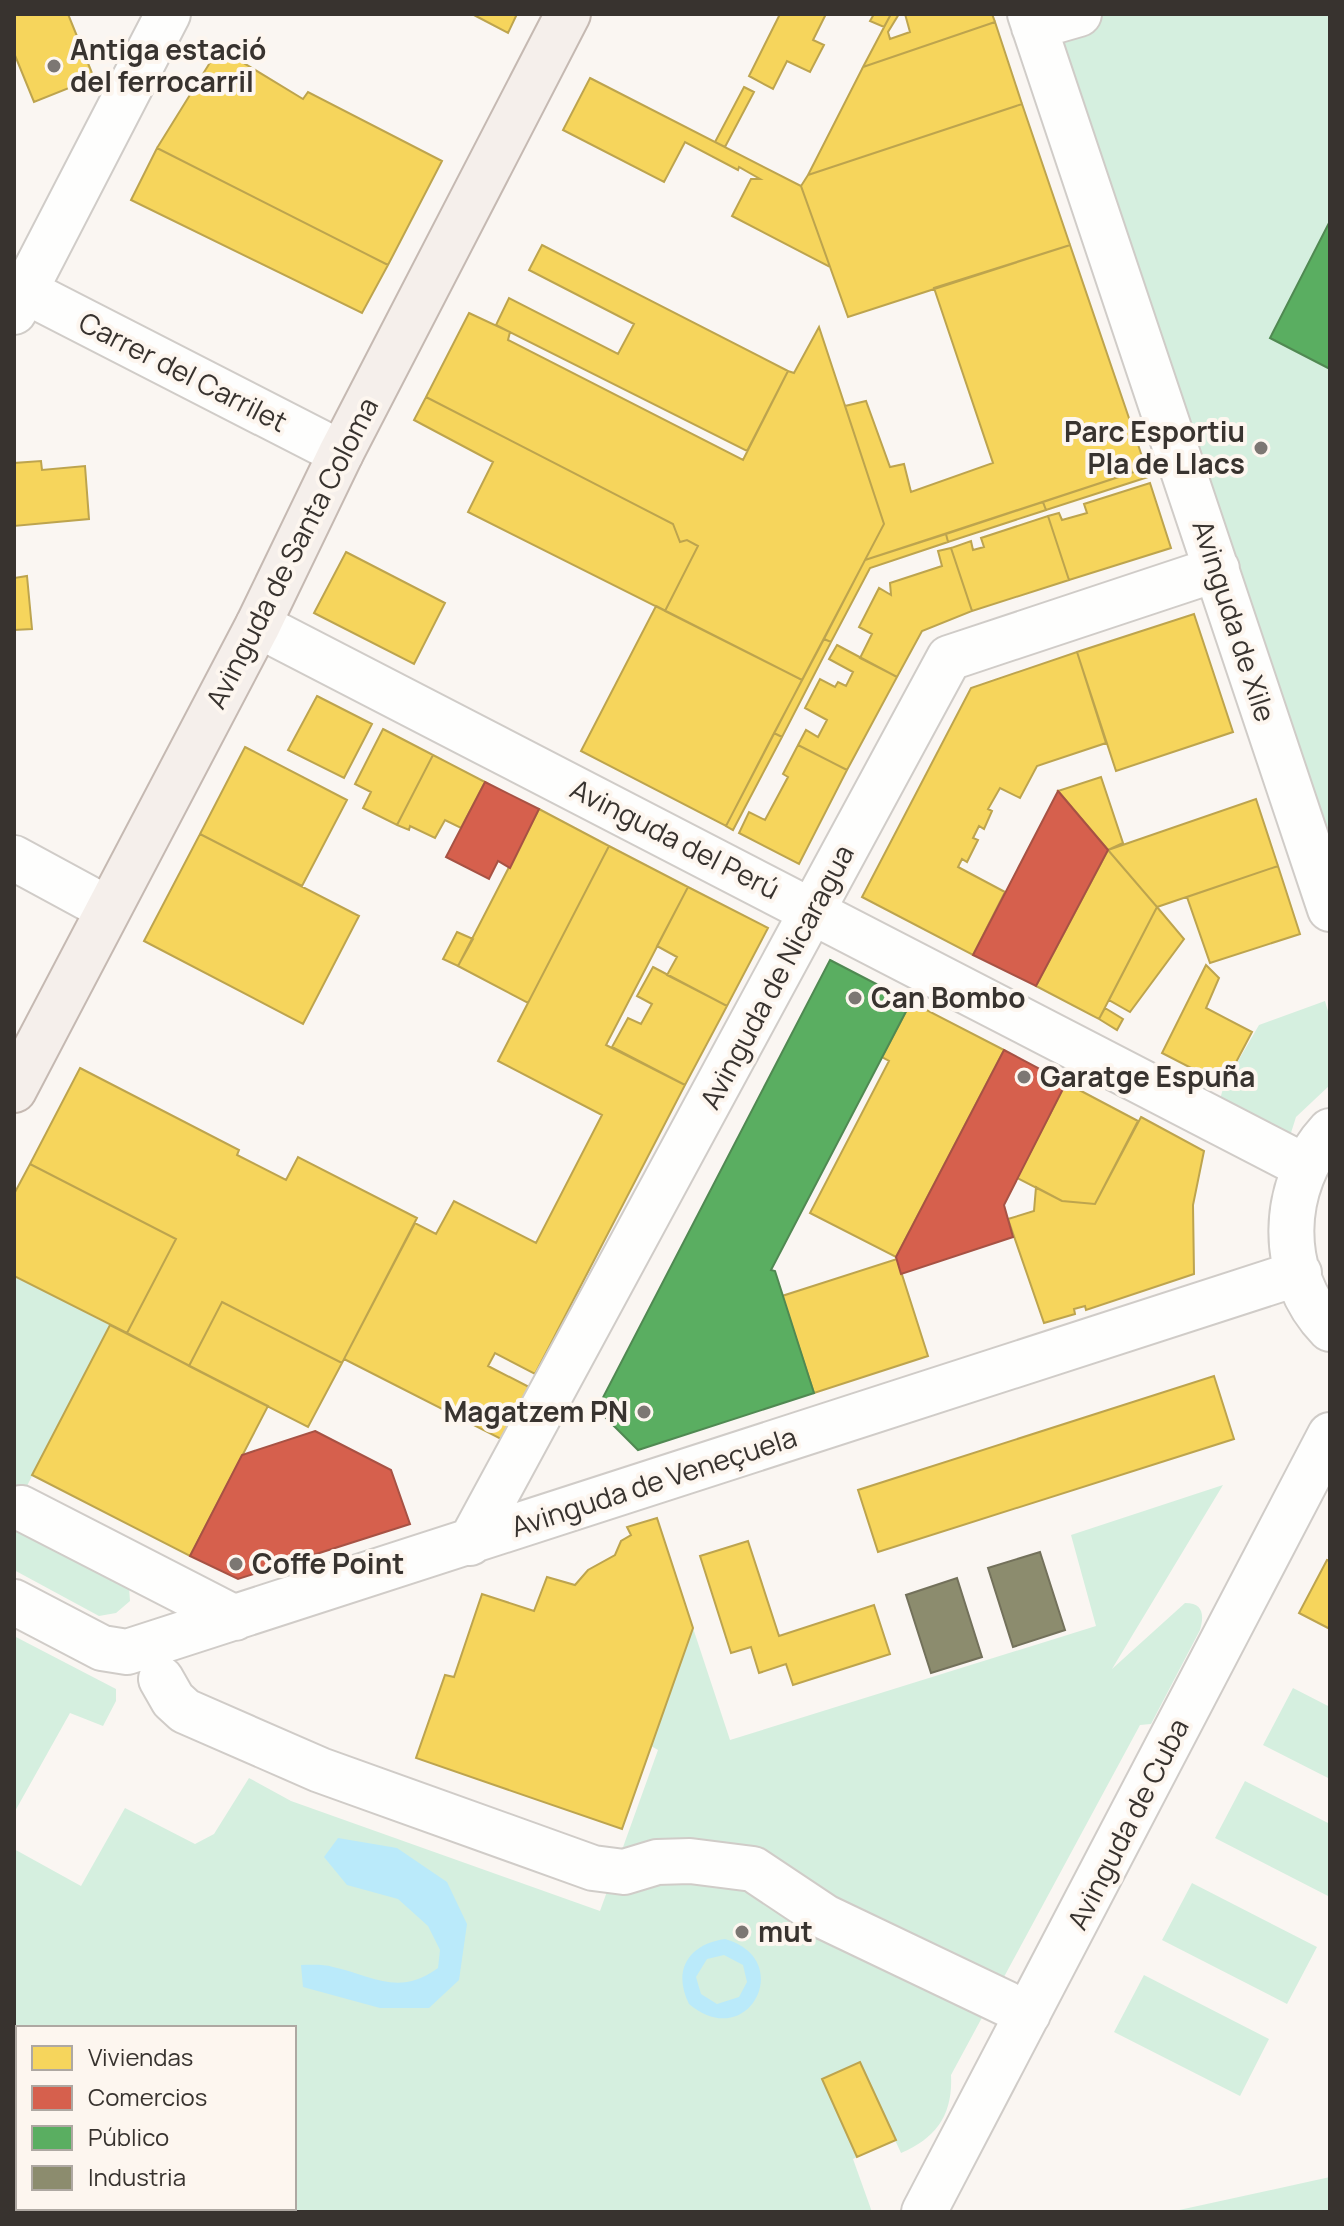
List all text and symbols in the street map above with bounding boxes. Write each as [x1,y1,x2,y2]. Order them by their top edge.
place label: Antiga estació del ferrocarril [70,30,266,100]
marker: Antiga estació del ferrocarril [45,57,63,75]
street label: Carrer del Carrilet [73,302,294,440]
street label: Avinguda de Santa Coloma [196,391,386,715]
place label: Parc Esportiu Pla de Llacs [1064,412,1245,482]
marker: Parc Esportiu Pla de Llacs [1252,439,1270,457]
street label: Avinguda de Xile [1184,515,1285,726]
street label: Avinguda del Perú [564,769,787,907]
street label: Avinguda de Nicaragua [690,838,862,1115]
place label: Can Bombo [871,978,1026,1016]
marker: Can Bombo [846,989,864,1007]
place label: Garatge Espuña [1040,1057,1255,1095]
marker: Garatge Espuña [1015,1068,1033,1086]
place label: Magatzem PN [443,1392,628,1430]
marker: Magatzem PN [635,1403,653,1421]
street label: Avinguda de Veneçuela [506,1417,801,1545]
place label: Coffe Point [252,1544,404,1582]
marker: Coffe Point [227,1555,245,1573]
street label: Avinguda de Cuba [1057,1711,1197,1936]
place label: mut [758,1912,813,1950]
marker: mut [733,1923,751,1941]
legend [16,2026,296,2210]
text: Viviendas [88,2040,193,2073]
text: Comercios [88,2080,207,2113]
text: Público [88,2120,169,2153]
text: Industria [88,2160,186,2193]

